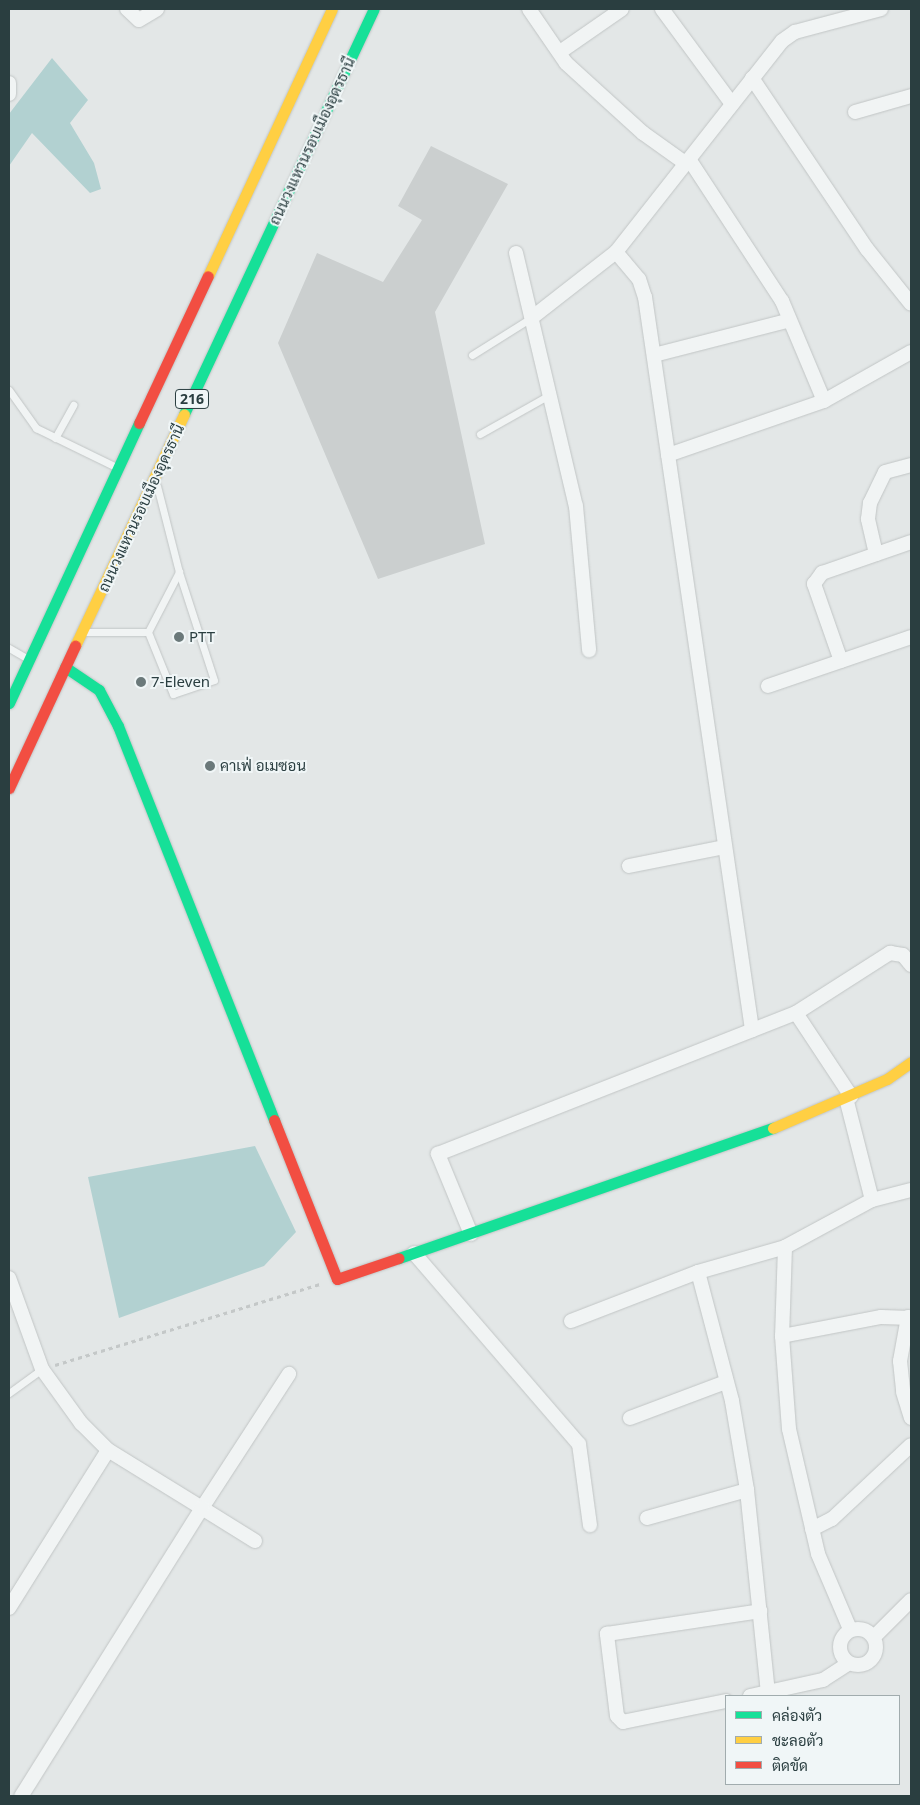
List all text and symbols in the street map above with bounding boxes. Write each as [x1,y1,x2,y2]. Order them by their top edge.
street label: ถนนวงแหวนรอบเมืองอุดรธานี [265,54,359,228]
road number: 216 [174,388,210,410]
street label: ถนนวงแหวนรอบเมืองอุดรธานี [94,421,188,595]
place label: PTT [189,628,215,646]
marker: PTT [173,631,185,643]
place label: 7-Eleven [151,673,210,691]
marker: 7-Eleven [135,676,147,688]
place label: คาเฟ่ อเมซอน [220,757,306,775]
marker: คาเฟ่ อเมซอน [204,760,216,772]
legend [725,1695,900,1785]
text: คล่องตัว [772,1705,822,1725]
text: ชะลอตัว [772,1730,823,1750]
text: ติดขัด [772,1755,808,1775]

